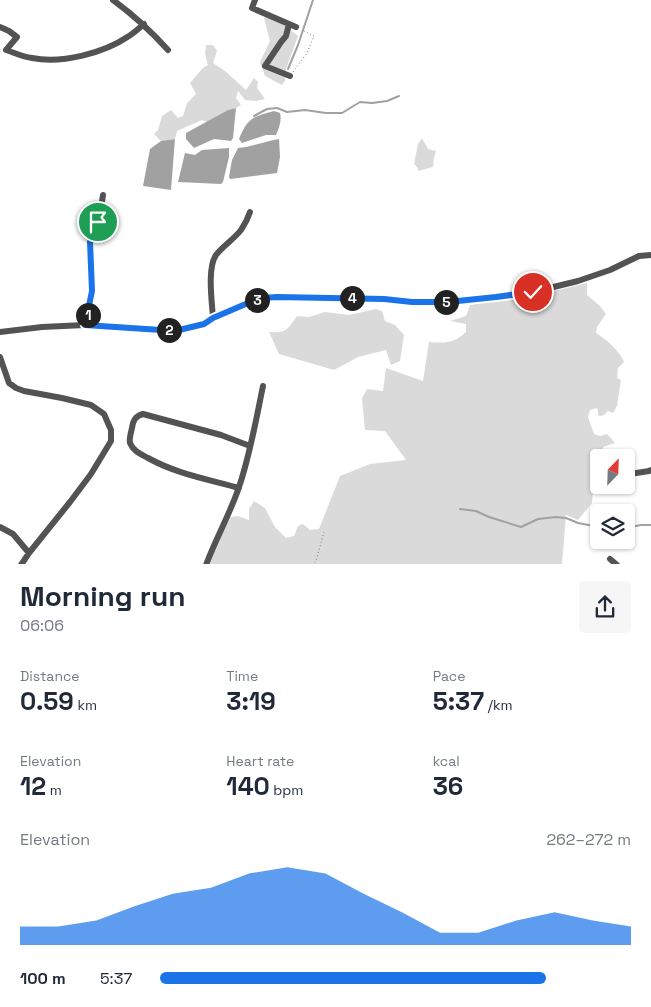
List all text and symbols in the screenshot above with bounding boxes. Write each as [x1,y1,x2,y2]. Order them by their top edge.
pin [77,201,119,243]
icon: arrive [84,208,112,236]
pin [512,271,554,313]
icon: check [519,278,547,306]
pin: 4 [340,286,364,310]
pin: 3 [244,288,270,312]
text: 4 [348,289,357,307]
pin: 5 [434,290,458,314]
text: 3 [253,291,262,309]
text: 5 [442,293,451,311]
pin: 1 [76,302,100,328]
text: 1 [85,306,92,324]
pin: 2 [156,318,182,342]
text: 2 [165,321,174,339]
north arrow [590,449,635,494]
map controls [590,449,635,549]
button: layers [590,504,635,549]
text: Morning run [20,578,185,614]
button: share [579,581,631,633]
text: 06:06 [20,615,64,636]
text: Distance [20,667,80,685]
text: Time [226,667,258,685]
text: Pace [433,667,465,685]
text: 0.59 [20,685,74,717]
text: 3:19 [226,685,276,717]
text: 5:37 [433,685,484,717]
text: km [74,696,97,714]
text: /km [484,696,513,714]
text: Elevation [20,752,81,770]
text: Heart rate [226,752,294,770]
text: kcal [433,752,460,770]
text: 12 [20,770,46,802]
text: 140 [226,770,270,802]
text: 36 [433,770,463,802]
text: m [46,781,62,799]
text: bpm [270,781,303,799]
text: Elevation [20,829,90,850]
text: 262–272 m [546,829,631,850]
text: 100 m [20,968,66,989]
text: 5:37 [100,968,132,989]

